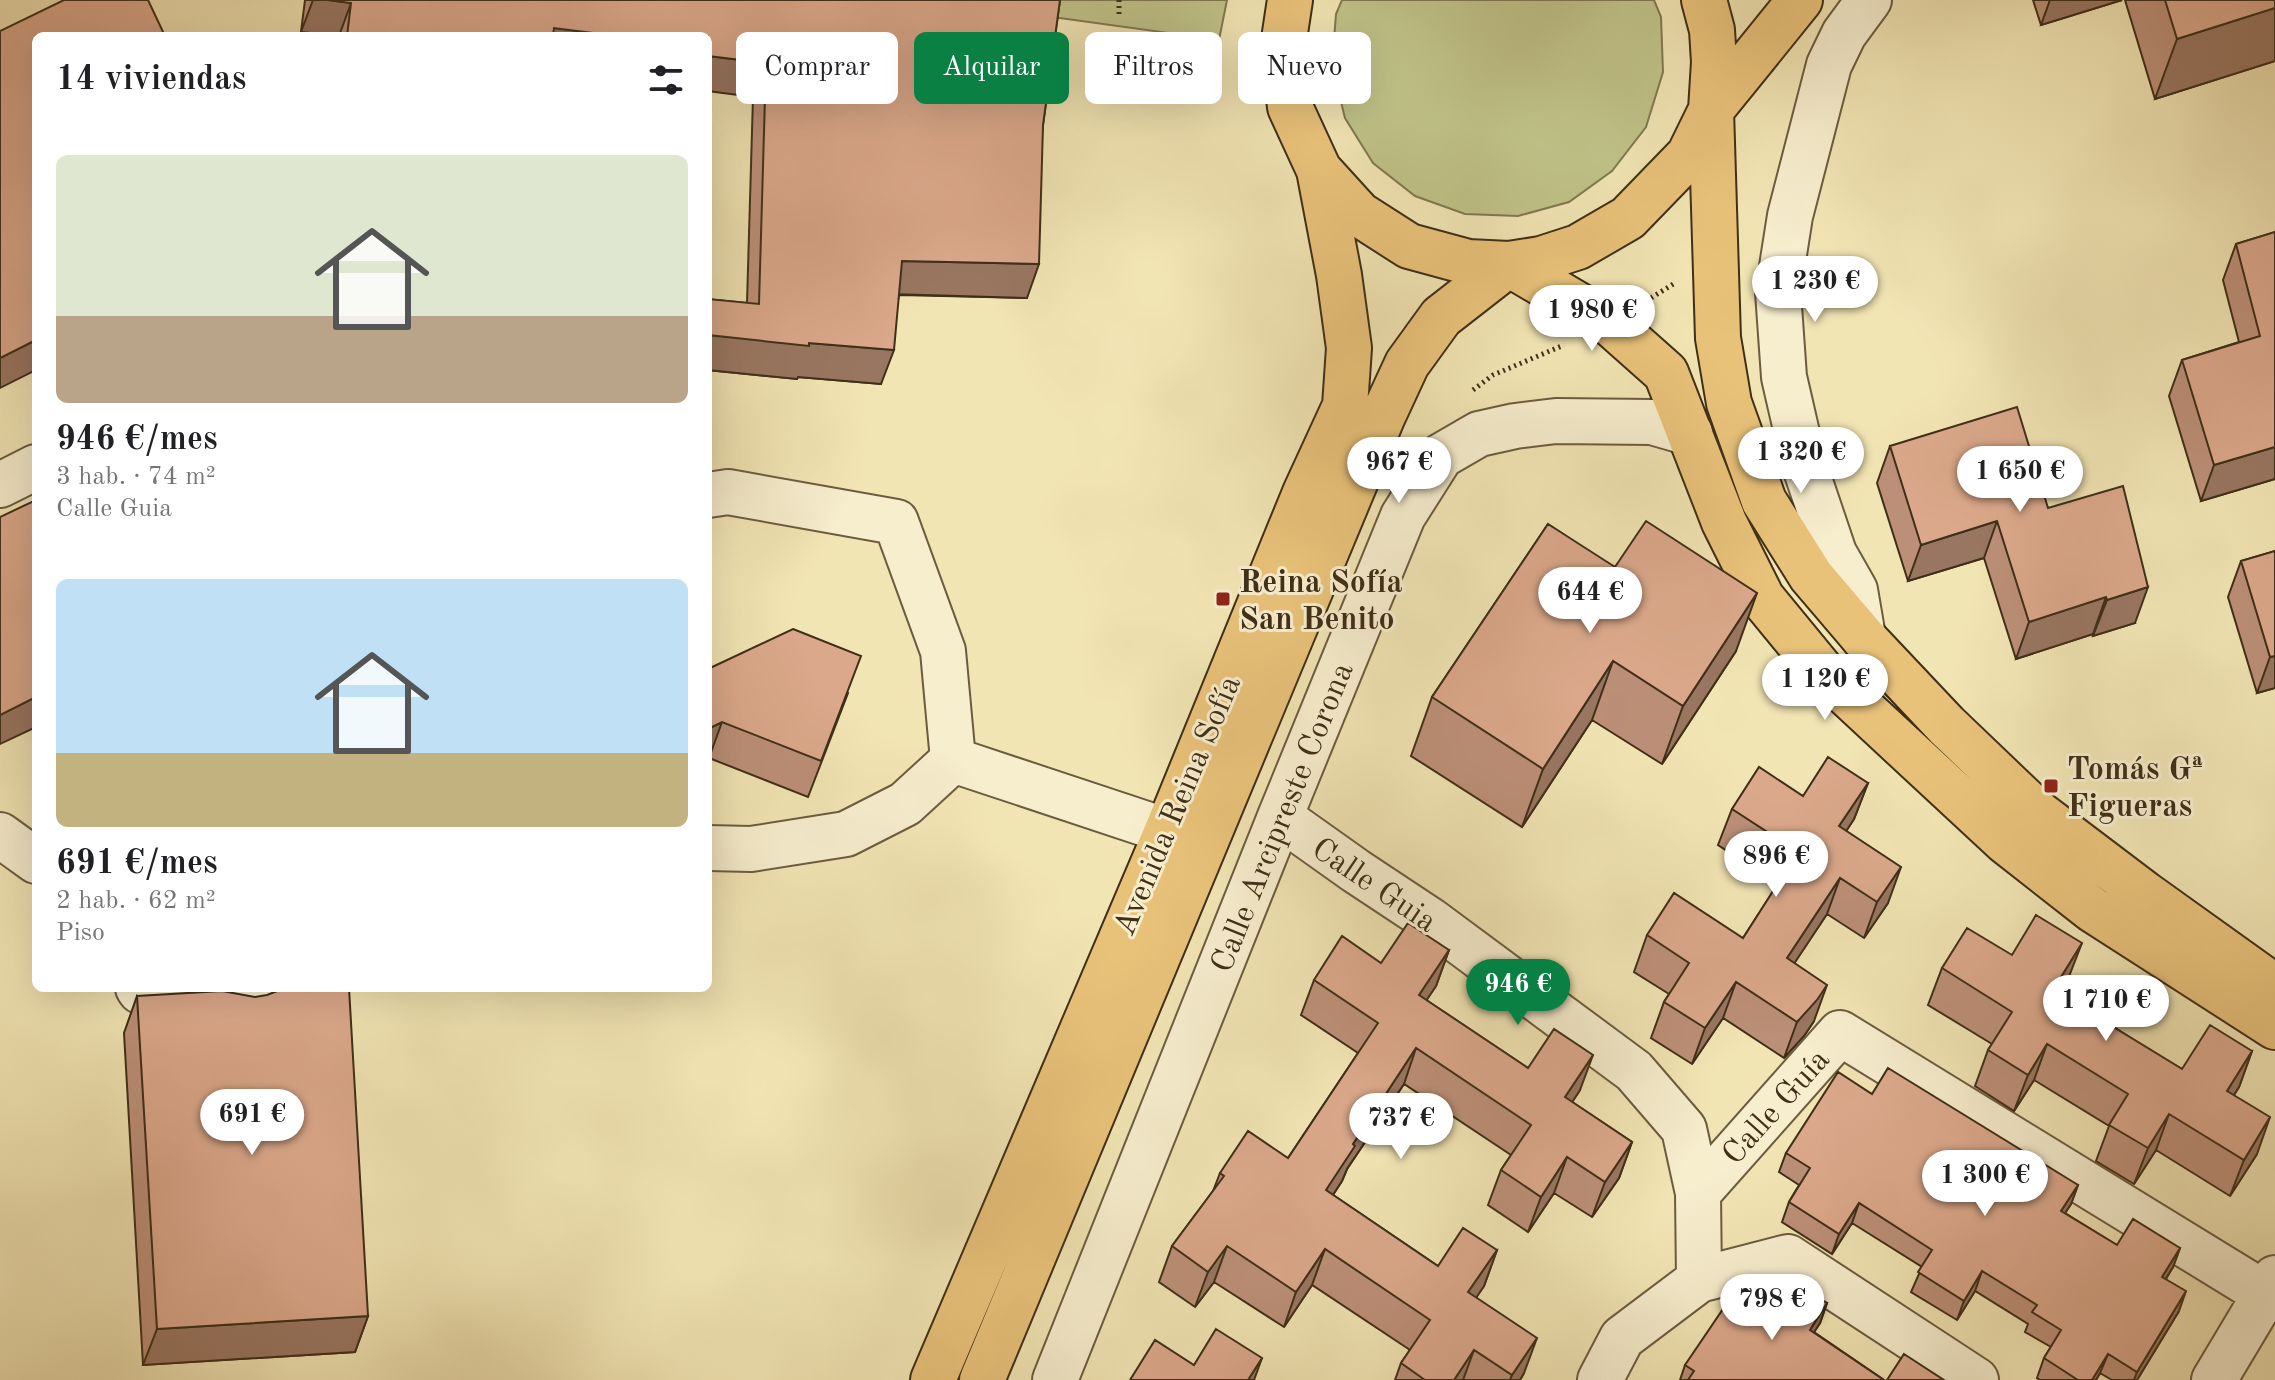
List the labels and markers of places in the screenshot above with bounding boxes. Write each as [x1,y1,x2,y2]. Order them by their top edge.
pin: 1 230 € [1741,256,1889,324]
pin: 1 980 € [1518,285,1666,353]
pin: 1 320 € [1727,427,1875,495]
pin: 967 € [1343,437,1455,505]
pin: 1 650 € [1946,446,2094,514]
pin: 644 € [1534,567,1646,635]
place label: Reina Sofía San Benito [1239,568,1403,637]
marker: Reina Sofía San Benito [1214,590,1232,608]
pin: 1 120 € [1751,654,1899,722]
place label: Tomás Gª Figueras [2067,755,2204,824]
marker: Tomás Gª Figueras [2042,777,2060,795]
pin: 896 € [1720,831,1832,899]
pin: 946 € [1462,959,1574,1027]
pin: 1 710 € [2032,975,2180,1043]
pin: 691 € [196,1089,308,1157]
pin: 737 € [1345,1093,1457,1161]
pin: 1 300 € [1911,1150,2059,1218]
pin: 798 € [1716,1274,1828,1342]

